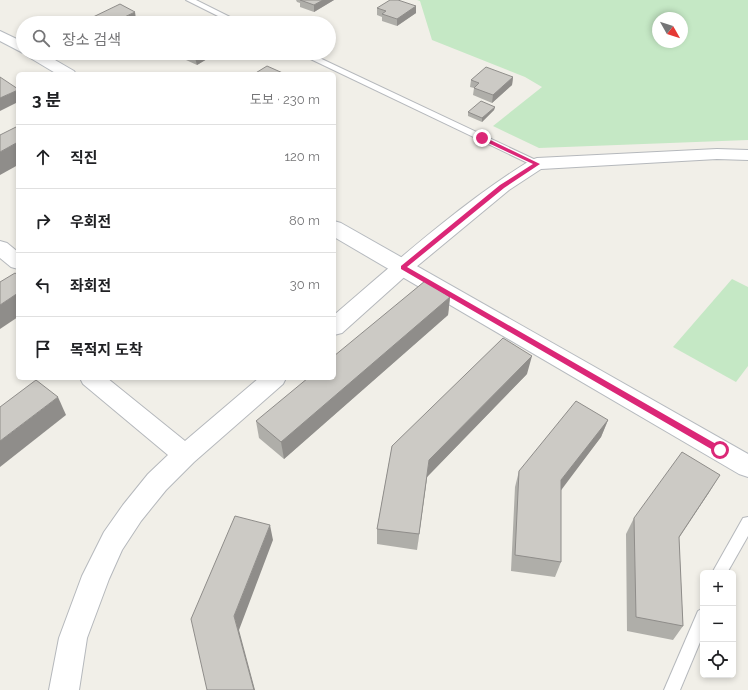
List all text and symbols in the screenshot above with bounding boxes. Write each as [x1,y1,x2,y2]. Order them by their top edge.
north arrow [652,12,688,48]
search box [16,16,336,60]
icon: search [30,27,52,49]
text: 장소 검색 [62,31,121,49]
text: 3 분 [32,90,61,110]
text: 도보 · 230 m [250,92,320,107]
route end [473,129,491,147]
icon: ahead [32,146,54,168]
text: 직진 [70,149,98,167]
text: 120 m [284,149,320,164]
icon: right [32,210,54,232]
text: 우회전 [70,213,111,231]
text: 80 m [289,213,320,228]
icon: left [32,274,54,296]
text: 좌회전 [70,277,111,295]
text: 30 m [290,277,320,292]
icon: arrive [32,338,54,360]
text: 목적지 도착 [70,341,143,359]
route start [711,441,729,459]
map controls [700,570,736,678]
button: + [700,570,736,606]
button: − [700,606,736,642]
button: locate [700,642,736,678]

